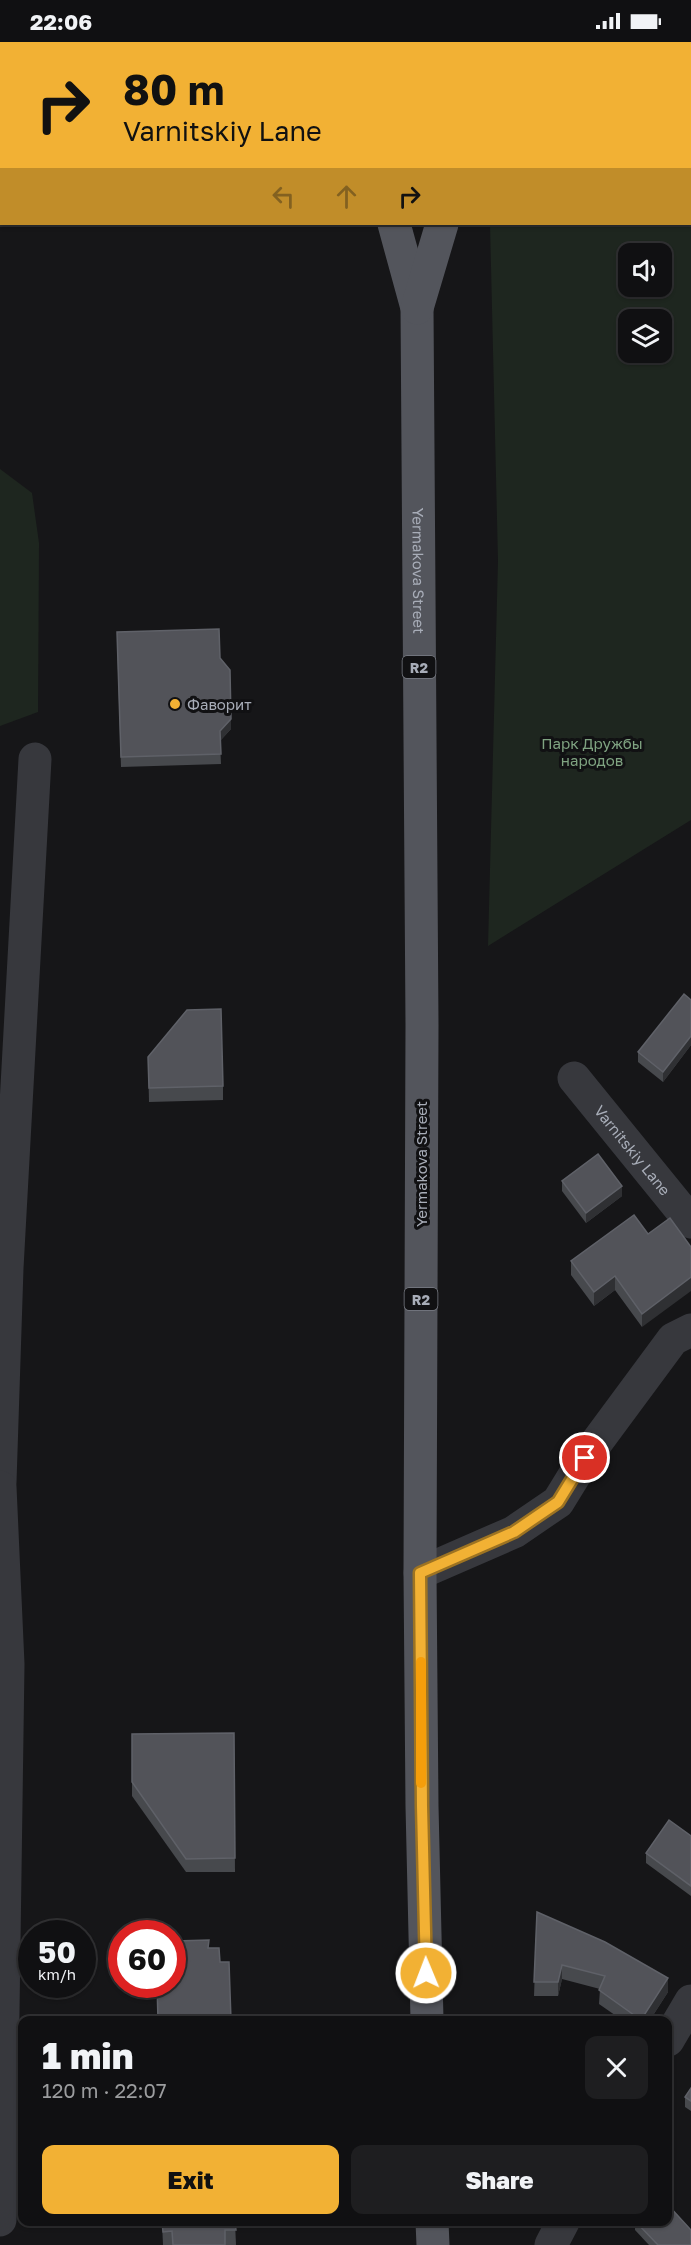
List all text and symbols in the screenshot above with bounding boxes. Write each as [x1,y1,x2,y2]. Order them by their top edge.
text: 22:06 [30,8,92,35]
text: 80 m [123,64,224,114]
icon: right [24,66,102,144]
text: Varnitskiy Lane [123,115,322,147]
icon: left [267,180,300,213]
icon: ahead [330,180,363,213]
icon: right [393,180,426,213]
map controls [618,243,672,363]
button: sound [618,243,672,297]
button: layers [618,309,672,363]
street label: Yermakova Street [409,508,428,634]
road number: R2 [402,656,436,678]
place label: Фаворит [187,695,252,713]
marker: Фаворит [168,697,182,711]
park label: Парк Дружбы народов [541,734,643,769]
street label: Yermakova Street [412,1101,430,1227]
street label: Varnitskiy Lane [591,1102,675,1199]
road number: R2 [404,1288,438,1310]
pin [559,1432,610,1483]
icon: arrive [568,1441,601,1474]
speed limit sign: 60 [108,1920,186,1998]
text: 50 [38,1934,76,1970]
position arrow [394,1941,458,2005]
text: km/h [38,1965,76,1983]
text: 1 min [42,2034,133,2077]
button: close [585,2036,648,2099]
text: 120 m · 22:07 [42,2078,167,2102]
button: Exit [42,2145,339,2214]
button: Share [351,2145,648,2214]

